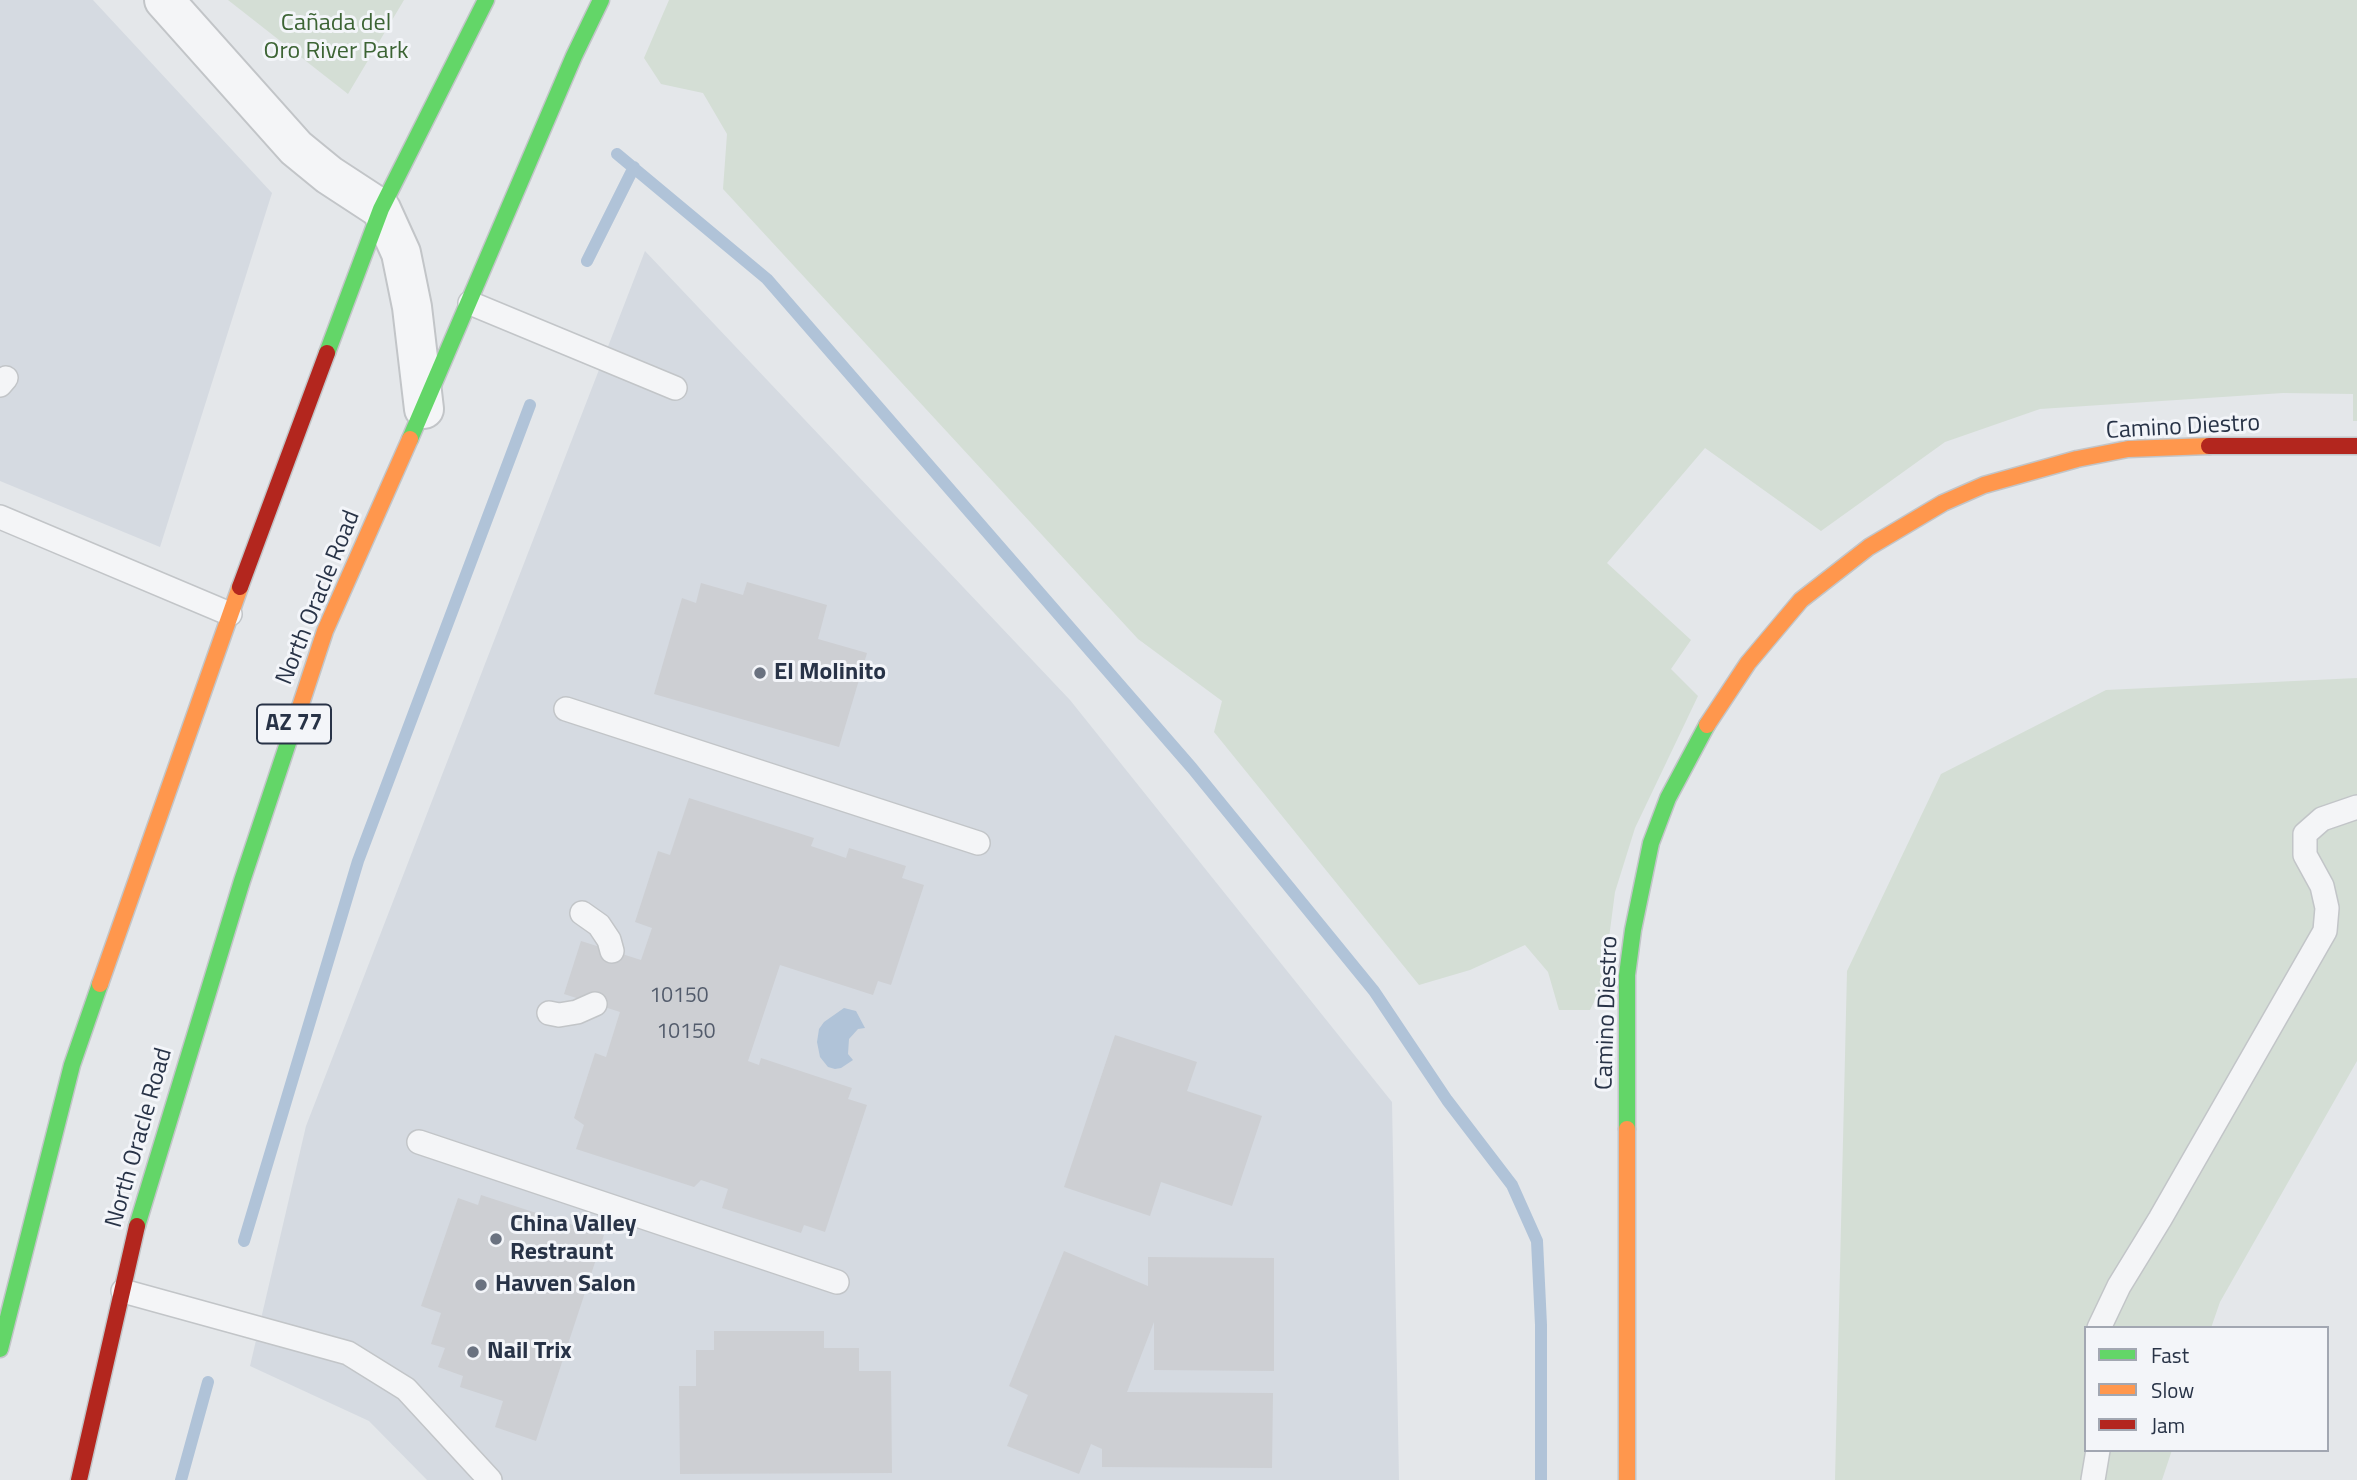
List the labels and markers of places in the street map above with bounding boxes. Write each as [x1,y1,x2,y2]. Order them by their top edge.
place label: El Molinito [774,659,886,687]
marker: El Molinito [752,665,768,681]
place label: China Valley Restraunt [510,1211,637,1267]
marker: China Valley Restraunt [488,1231,504,1247]
place label: Havven Salon [495,1271,636,1299]
marker: Havven Salon [473,1277,489,1293]
place label: Nail Trix [487,1338,572,1366]
marker: Nail Trix [465,1344,481,1360]

